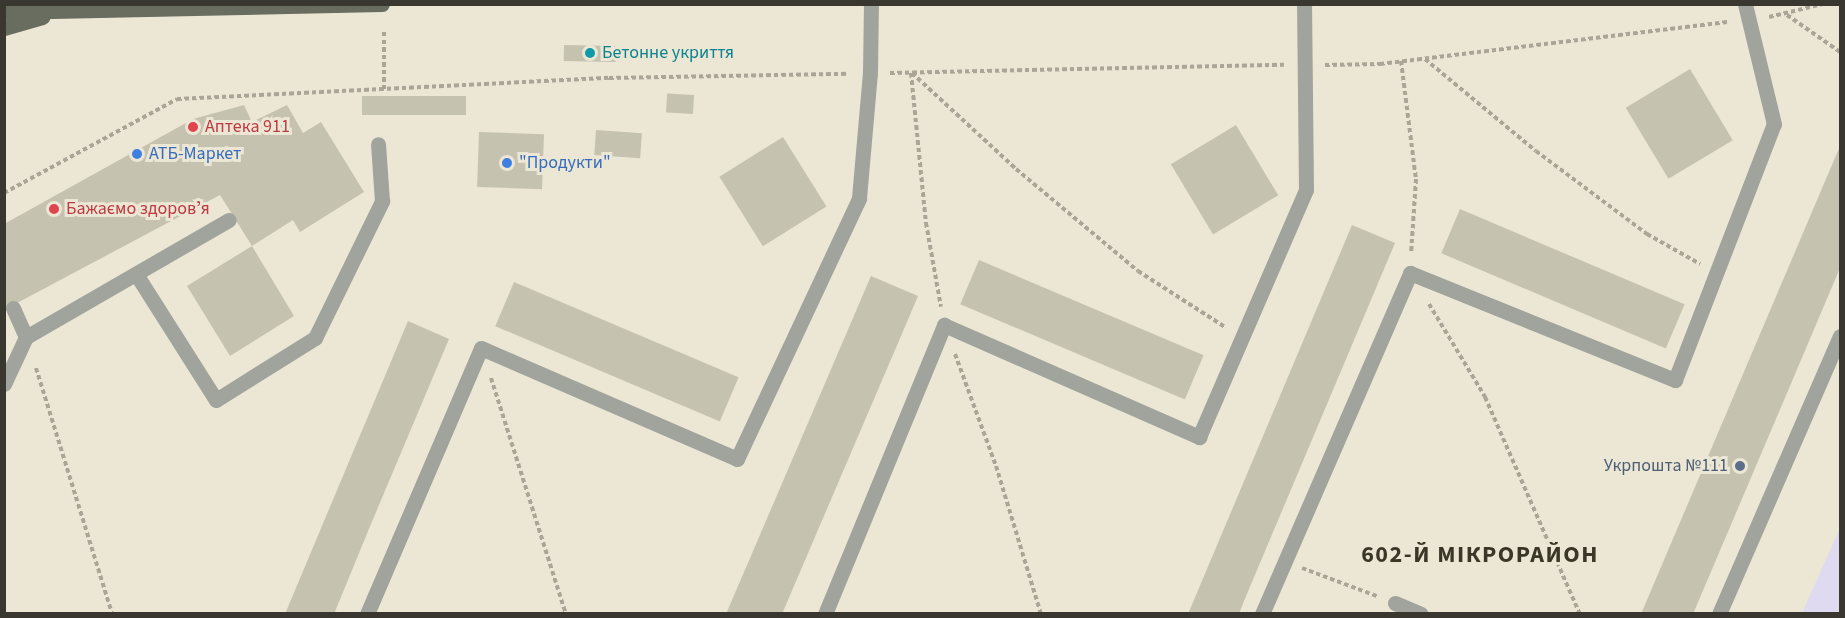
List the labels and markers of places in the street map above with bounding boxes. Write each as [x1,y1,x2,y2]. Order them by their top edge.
place label: Бетонне укриття [602,42,734,64]
marker: Бетонне укриття [583,46,597,60]
place label: Аптека 911 [205,116,290,138]
marker: Аптека 911 [186,120,200,134]
place label: АТБ-Маркет [149,143,241,165]
marker: АТБ-Маркет [130,147,144,161]
place label: "Продукти" [519,152,611,174]
marker: "Продукти" [500,156,514,170]
place label: Бажаємо здоровʼя [66,198,210,220]
marker: Бажаємо здоровʼя [47,202,61,216]
place label: Укрпошта №111 [1604,455,1728,477]
marker: Укрпошта №111 [1733,459,1747,473]

